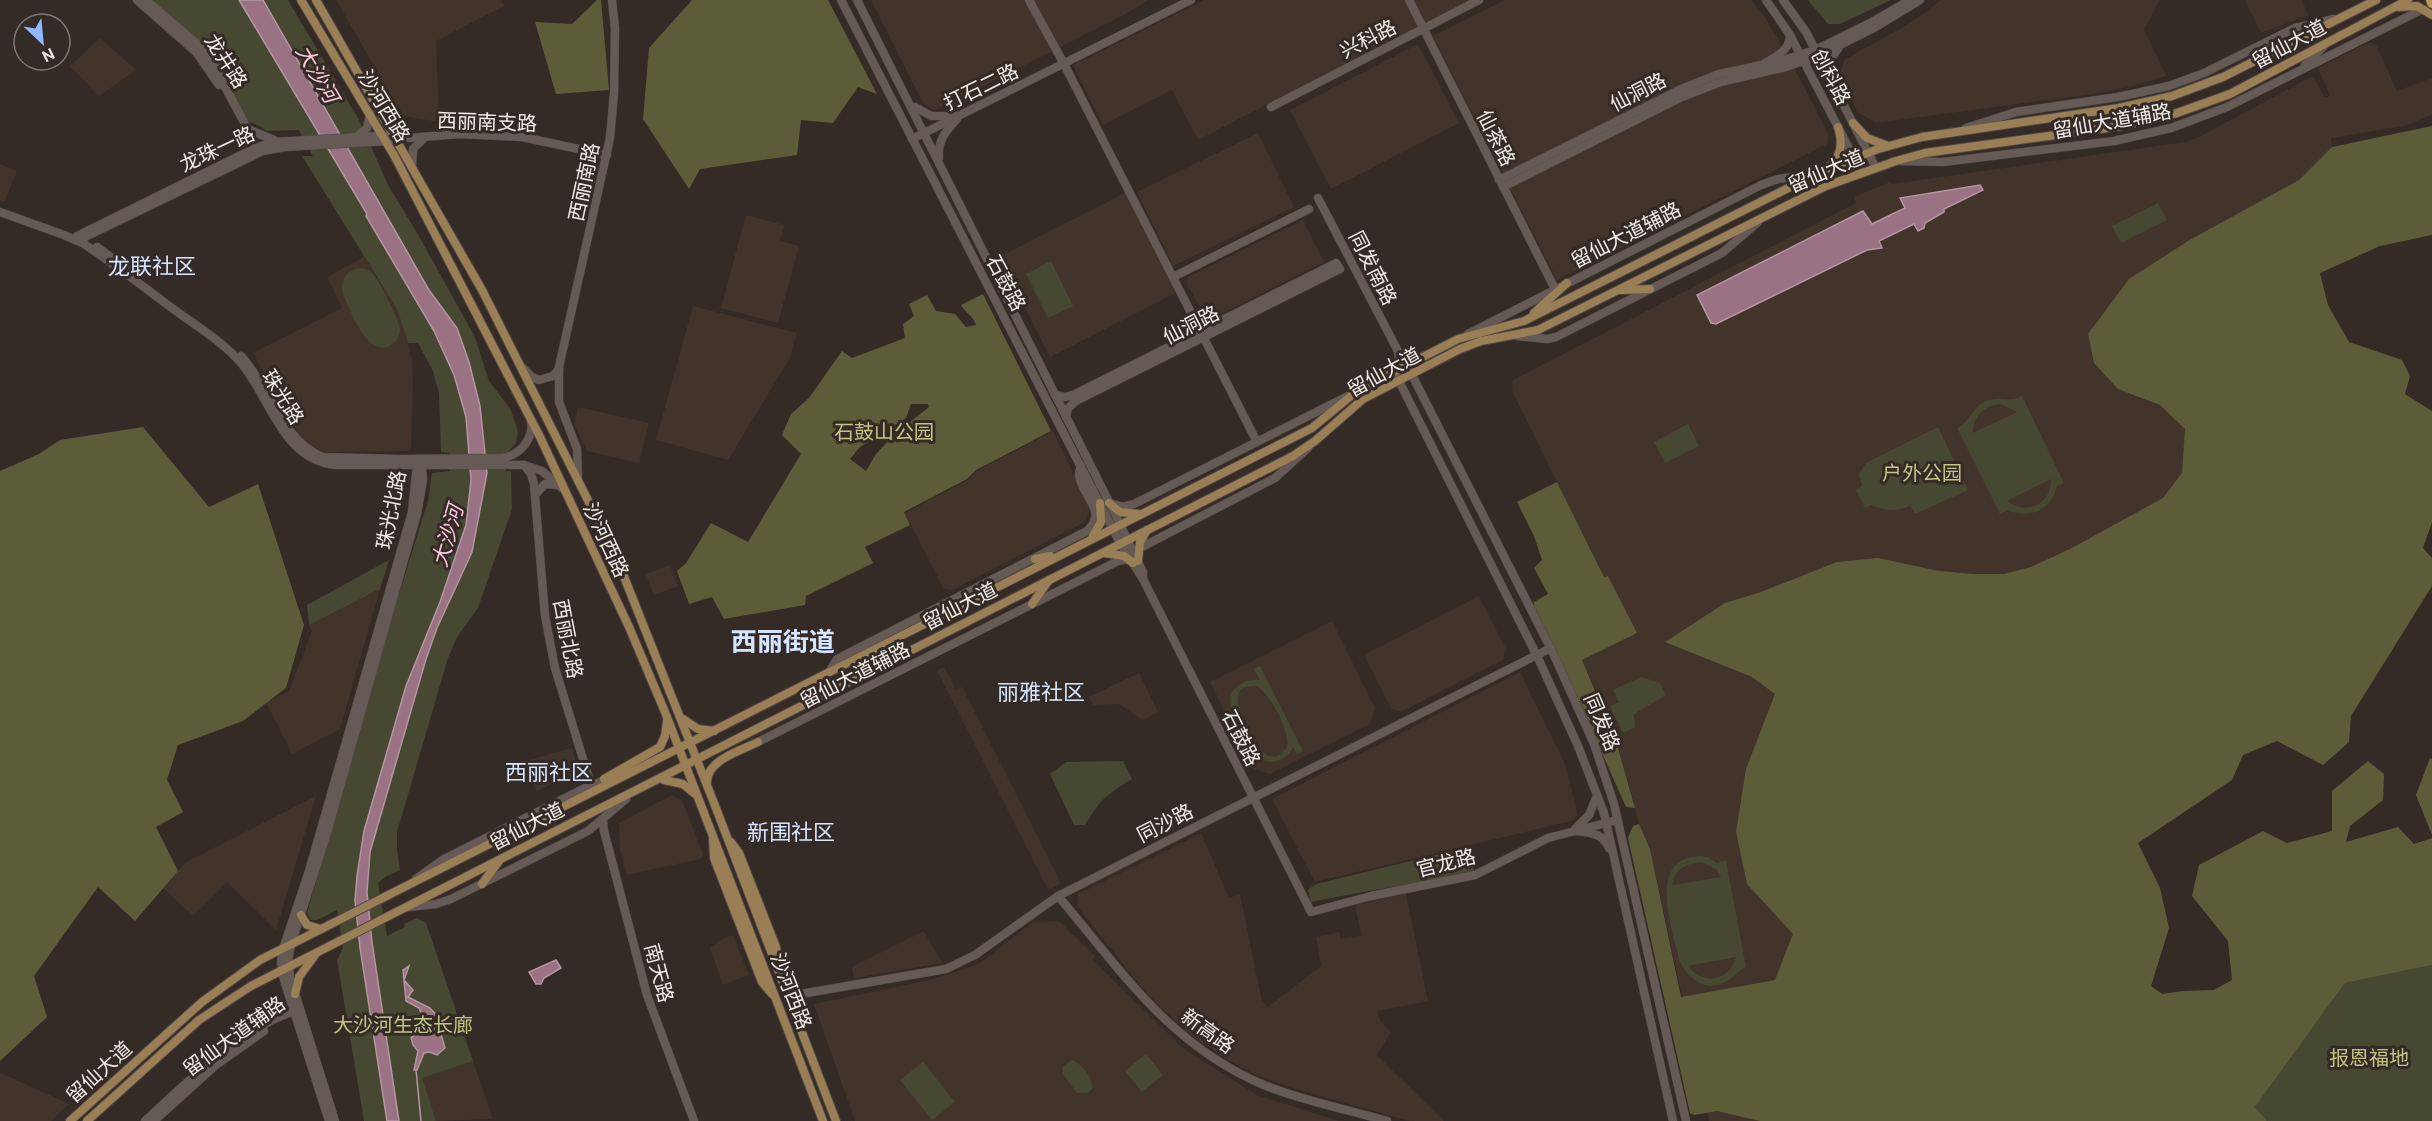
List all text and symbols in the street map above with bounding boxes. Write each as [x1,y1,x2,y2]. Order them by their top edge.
north arrow [12,12,72,72]
street label: 兴科路 [1336,15,1400,62]
street label: 留仙大道 [2248,15,2329,72]
street label: 龙井路 [200,29,252,92]
water label: 大沙河 [292,40,346,110]
text: N [39,45,58,66]
street label: 创科路 [1807,45,1856,109]
street label: 打石二路 [940,59,1022,114]
street label: 沙河西路 [354,66,415,146]
street label: 仙洞路 [1606,68,1670,115]
street label: 留仙大道辅路 [2051,99,2173,142]
street label: 仙茶路 [1473,106,1520,170]
street label: 西丽南支路 [437,108,537,135]
street label: 龙珠一路 [176,121,258,176]
street label: 西丽南路 [564,140,603,223]
street label: 留仙大道 [1784,144,1867,197]
street label: 留仙大道辅路 [1567,197,1684,272]
street label: 同发南路 [1345,227,1402,309]
street label: 石鼓路 [982,251,1031,315]
district label: 龙联社区 [108,253,196,278]
street label: 仙洞路 [1159,301,1223,348]
street label: 留仙大道 [1343,342,1424,401]
street label: 珠光路 [258,365,309,428]
park label: 石鼓山公园 [834,420,934,443]
park label: 户外公园 [1882,461,1962,484]
street label: 珠光北路 [372,468,409,551]
water label: 大沙河 [427,498,468,569]
street label: 沙河西路 [579,499,634,581]
street label: 留仙大道 [919,577,1001,634]
street label: 西丽北路 [550,597,587,680]
district label: 西丽街道 [731,627,835,656]
street label: 留仙大道辅路 [796,637,913,712]
district label: 丽雅社区 [997,679,1085,704]
street label: 同发路 [1580,690,1625,754]
street label: 石鼓路 [1218,706,1265,770]
district label: 西丽社区 [505,759,593,784]
street label: 留仙大道 [486,797,568,854]
street label: 同沙路 [1133,799,1197,846]
district label: 新围社区 [747,819,835,844]
street label: 官龙路 [1414,844,1478,881]
street label: 南天路 [641,941,678,1005]
street label: 沙河西路 [766,949,817,1032]
street label: 留仙大道辅路 [178,991,289,1080]
street label: 新高路 [1177,1004,1239,1058]
park label: 大沙河生态长廊 [333,1013,473,1036]
street label: 留仙大道 [61,1036,136,1107]
park label: 报恩福地 [2329,1046,2409,1069]

